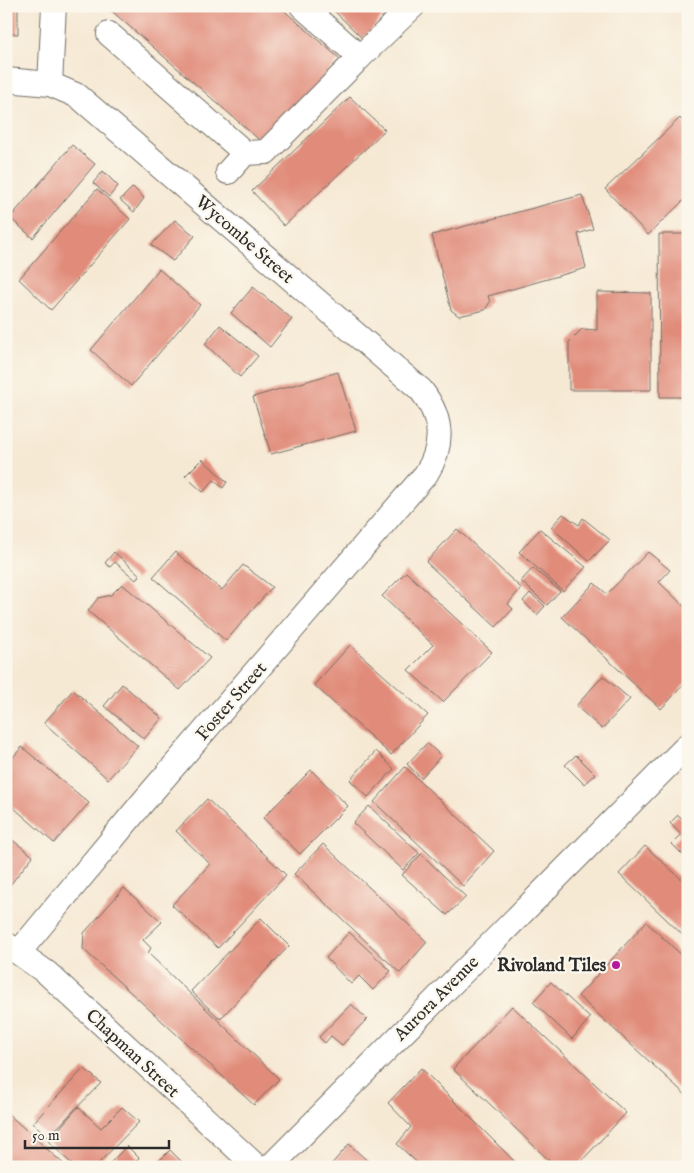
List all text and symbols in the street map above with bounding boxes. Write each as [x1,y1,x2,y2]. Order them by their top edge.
street label: Wycombe Street [190,191,298,289]
street label: Foster Street [192,658,273,746]
street label: Aurora Avenue [389,952,484,1047]
place label: Rivoland Tiles [497,955,607,978]
marker: Rivoland Tiles [610,959,622,971]
street label: Chapman Street [80,1005,184,1103]
scale bar [25,1118,169,1150]
text: 50 m [32,1126,60,1145]

